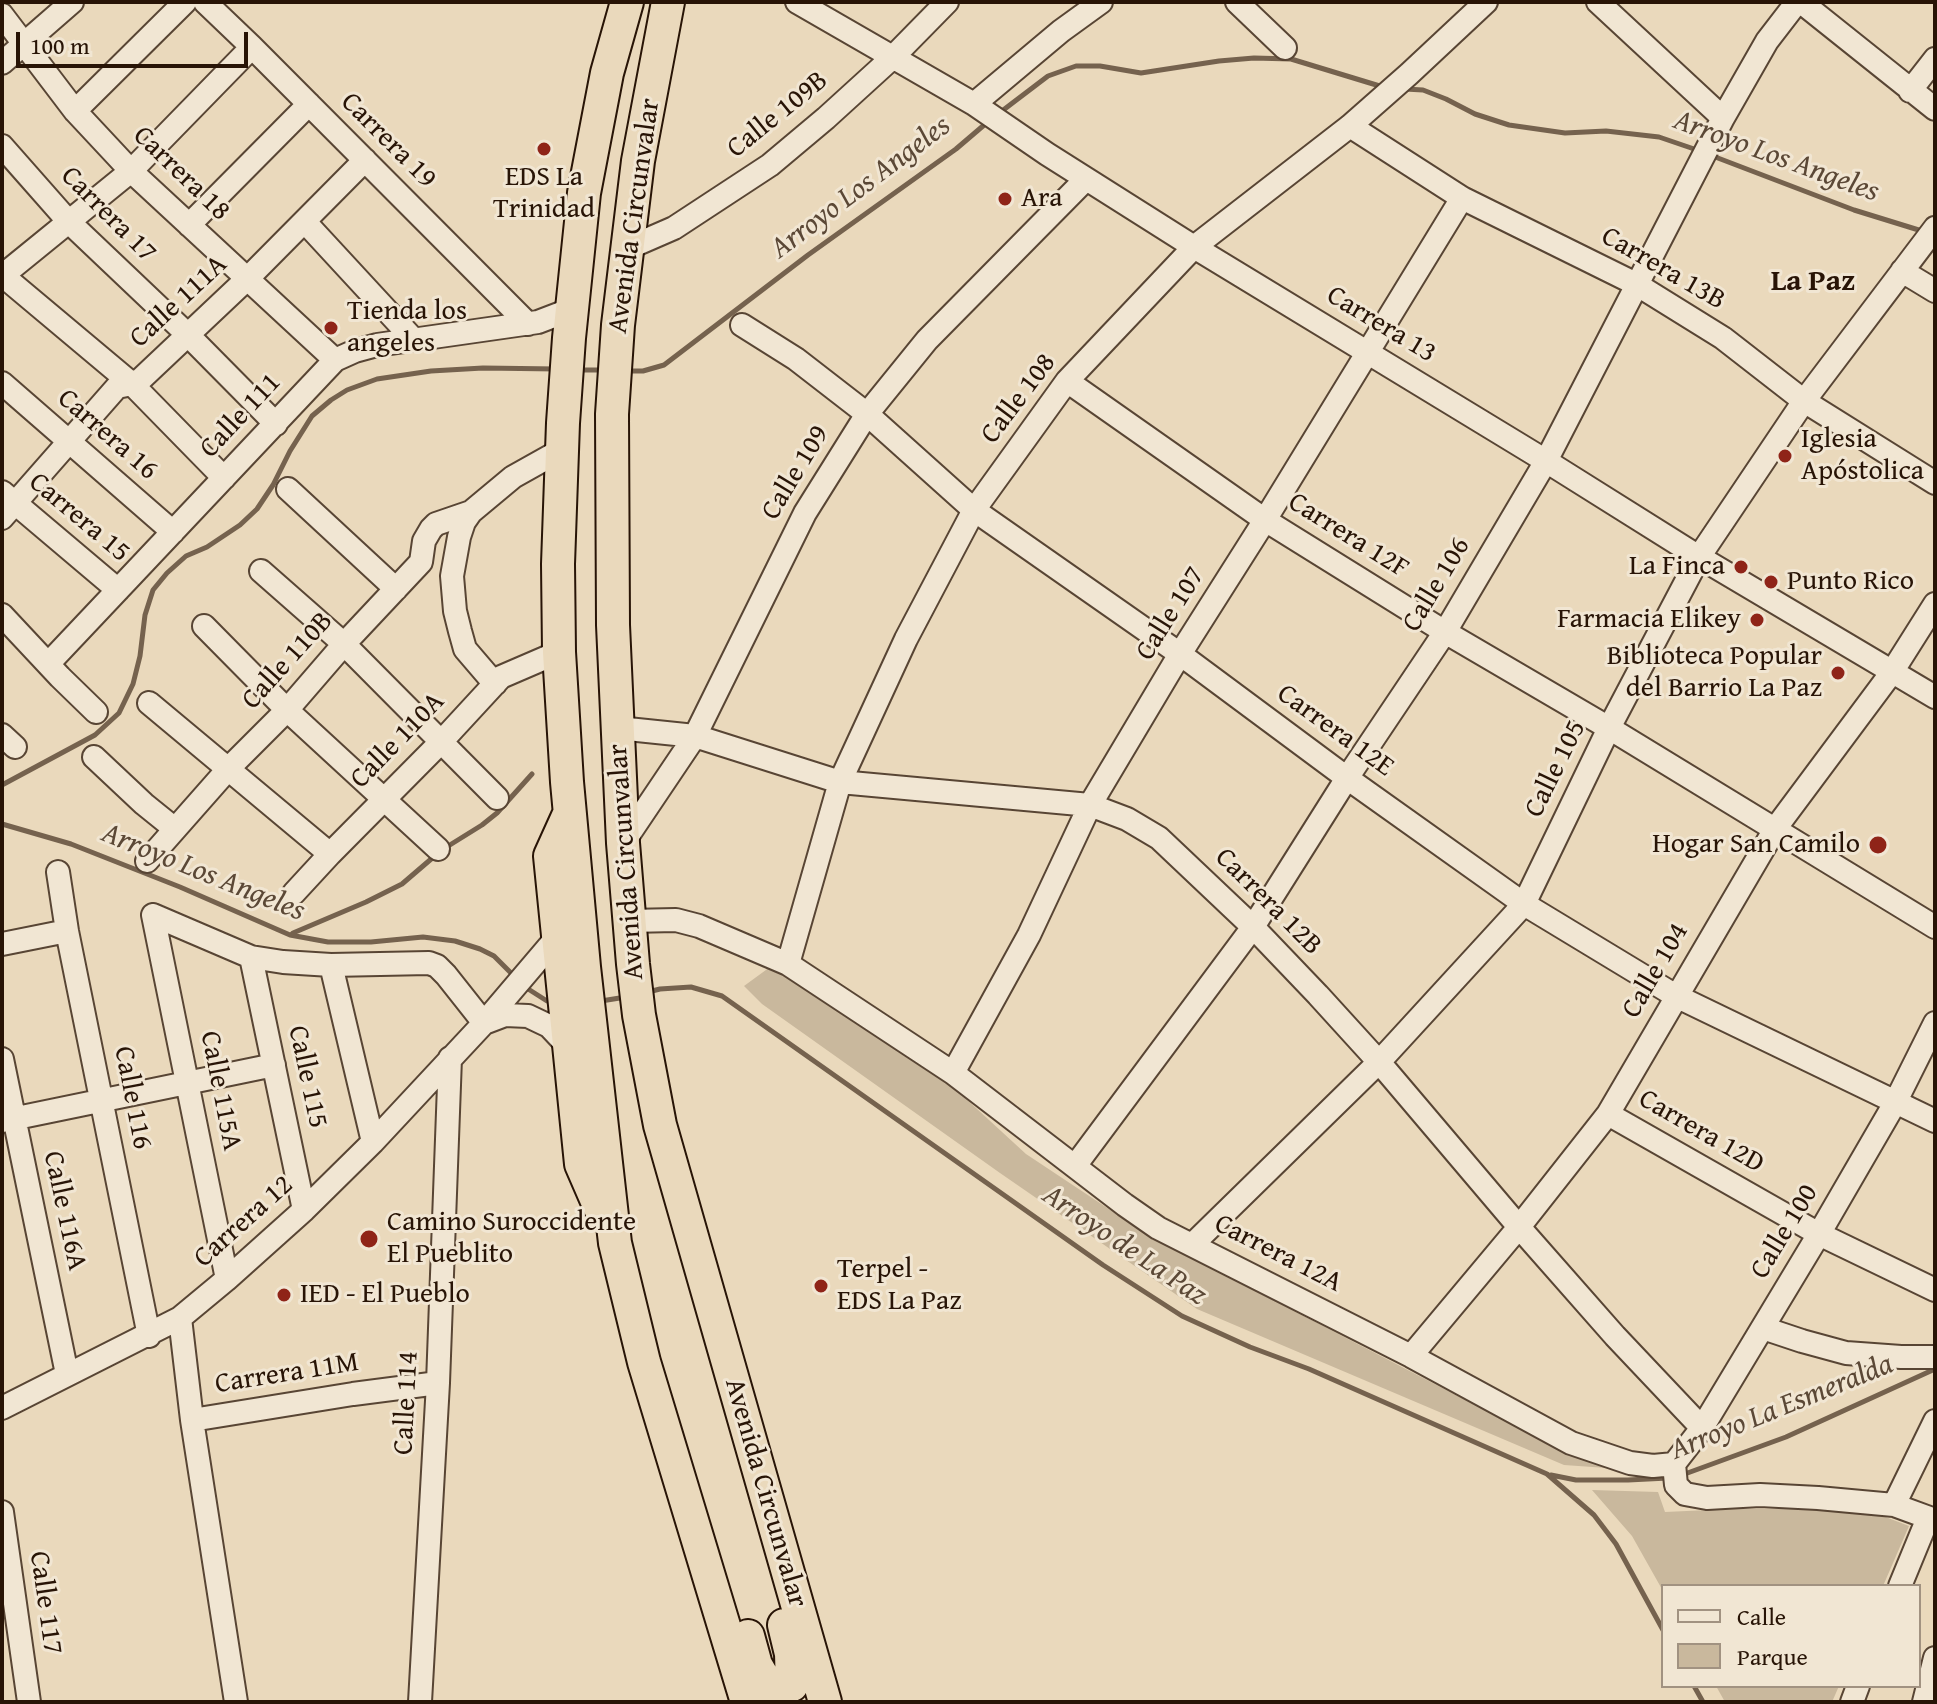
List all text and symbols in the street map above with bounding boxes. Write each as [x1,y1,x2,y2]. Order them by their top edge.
scale bar [20,16,252,66]
text: 100 m [30,28,90,63]
street label: Calle 109B [721,64,835,166]
street label: Carrera 19 [333,86,443,196]
street label: Avenida Circunvalar [602,96,668,336]
water label: Arroyo Los Angeles [1668,103,1884,211]
water label: Arroyo Los Angeles [764,109,958,267]
street label: Carrera 18 [125,120,237,228]
marker: EDS La Trinidad [535,140,553,158]
street label: Carrera 17 [53,160,163,270]
place label: EDS La Trinidad [493,161,595,227]
place label: Ara [1021,182,1062,216]
marker: Ara [996,190,1014,208]
street label: Carrera 13B [1595,220,1731,318]
street label: Calle 111A [123,248,235,356]
district label: La Paz [1771,264,1855,300]
street label: Carrera 13 [1320,279,1442,371]
place label: Tienda los angeles [347,295,467,361]
marker: Tienda los angeles [322,319,340,337]
street label: Calle 108 [974,347,1064,451]
street label: Calle 111 [193,367,289,465]
street label: Carrera 16 [50,382,164,488]
street label: Calle 109 [755,420,837,526]
place label: Iglesia Apóstolica [1801,423,1924,489]
marker: Iglesia Apóstolica [1776,447,1794,465]
street label: Carrera 15 [22,466,136,570]
street label: Carrera 12F [1282,486,1414,586]
street label: Calle 106 [1396,532,1478,638]
place label: La Finca [1629,550,1725,584]
marker: La Finca [1732,558,1750,576]
street label: Calle 107 [1129,561,1213,667]
place label: Punto Rico [1787,565,1914,599]
marker: Punto Rico [1762,573,1780,591]
place label: Farmacia Elikey [1557,603,1741,637]
street label: Calle 110B [235,605,341,717]
marker: Farmacia Elikey [1748,611,1766,629]
place label: Biblioteca Popular del Barrio La Paz [1607,640,1822,706]
marker: Biblioteca Popular del Barrio La Paz [1829,664,1847,682]
street label: Carrera 12E [1270,677,1400,785]
street label: Calle 110A [344,686,452,796]
street label: Calle 105 [1518,715,1594,823]
street label: Avenida Circunvalar [602,743,652,981]
water label: Arroyo Los Angeles [96,816,310,930]
place label: Hogar San Camilo [1652,828,1860,862]
marker: Hogar San Camilo [1867,834,1889,856]
street label: Carrera 12B [1207,841,1329,963]
street label: Calle 104 [1615,918,1697,1024]
street label: Calle 115 [280,1023,334,1131]
street label: Calle 115A [192,1028,248,1154]
street label: Calle 116 [106,1044,158,1152]
street label: Carrera 12D [1632,1083,1770,1181]
street label: Calle 116A [35,1148,93,1274]
street label: Carrera 12 [187,1169,301,1275]
water label: Arroyo de La Paz [1035,1178,1213,1314]
street label: Calle 100 [1744,1179,1826,1285]
place label: Camino Suroccidente El Pueblito [387,1206,636,1272]
street label: Carrera 12A [1209,1208,1347,1300]
marker: Camino Suroccidente El Pueblito [358,1228,380,1250]
place label: Terpel - EDS La Paz [837,1253,962,1319]
marker: Terpel - EDS La Paz [812,1277,830,1295]
place label: IED - El Pueblo [300,1278,470,1312]
marker: IED - El Pueblo [275,1286,293,1304]
street label: Carrera 11M [213,1346,361,1402]
water label: Arroyo La Esmeralda [1665,1347,1899,1469]
street label: Calle 114 [388,1350,426,1456]
street label: Avenida Circunvalar [716,1375,814,1611]
street label: Calle 117 [21,1549,69,1657]
legend [1661,1584,1921,1688]
text: Calle [1737,1599,1786,1634]
text: Parque [1737,1639,1808,1674]

